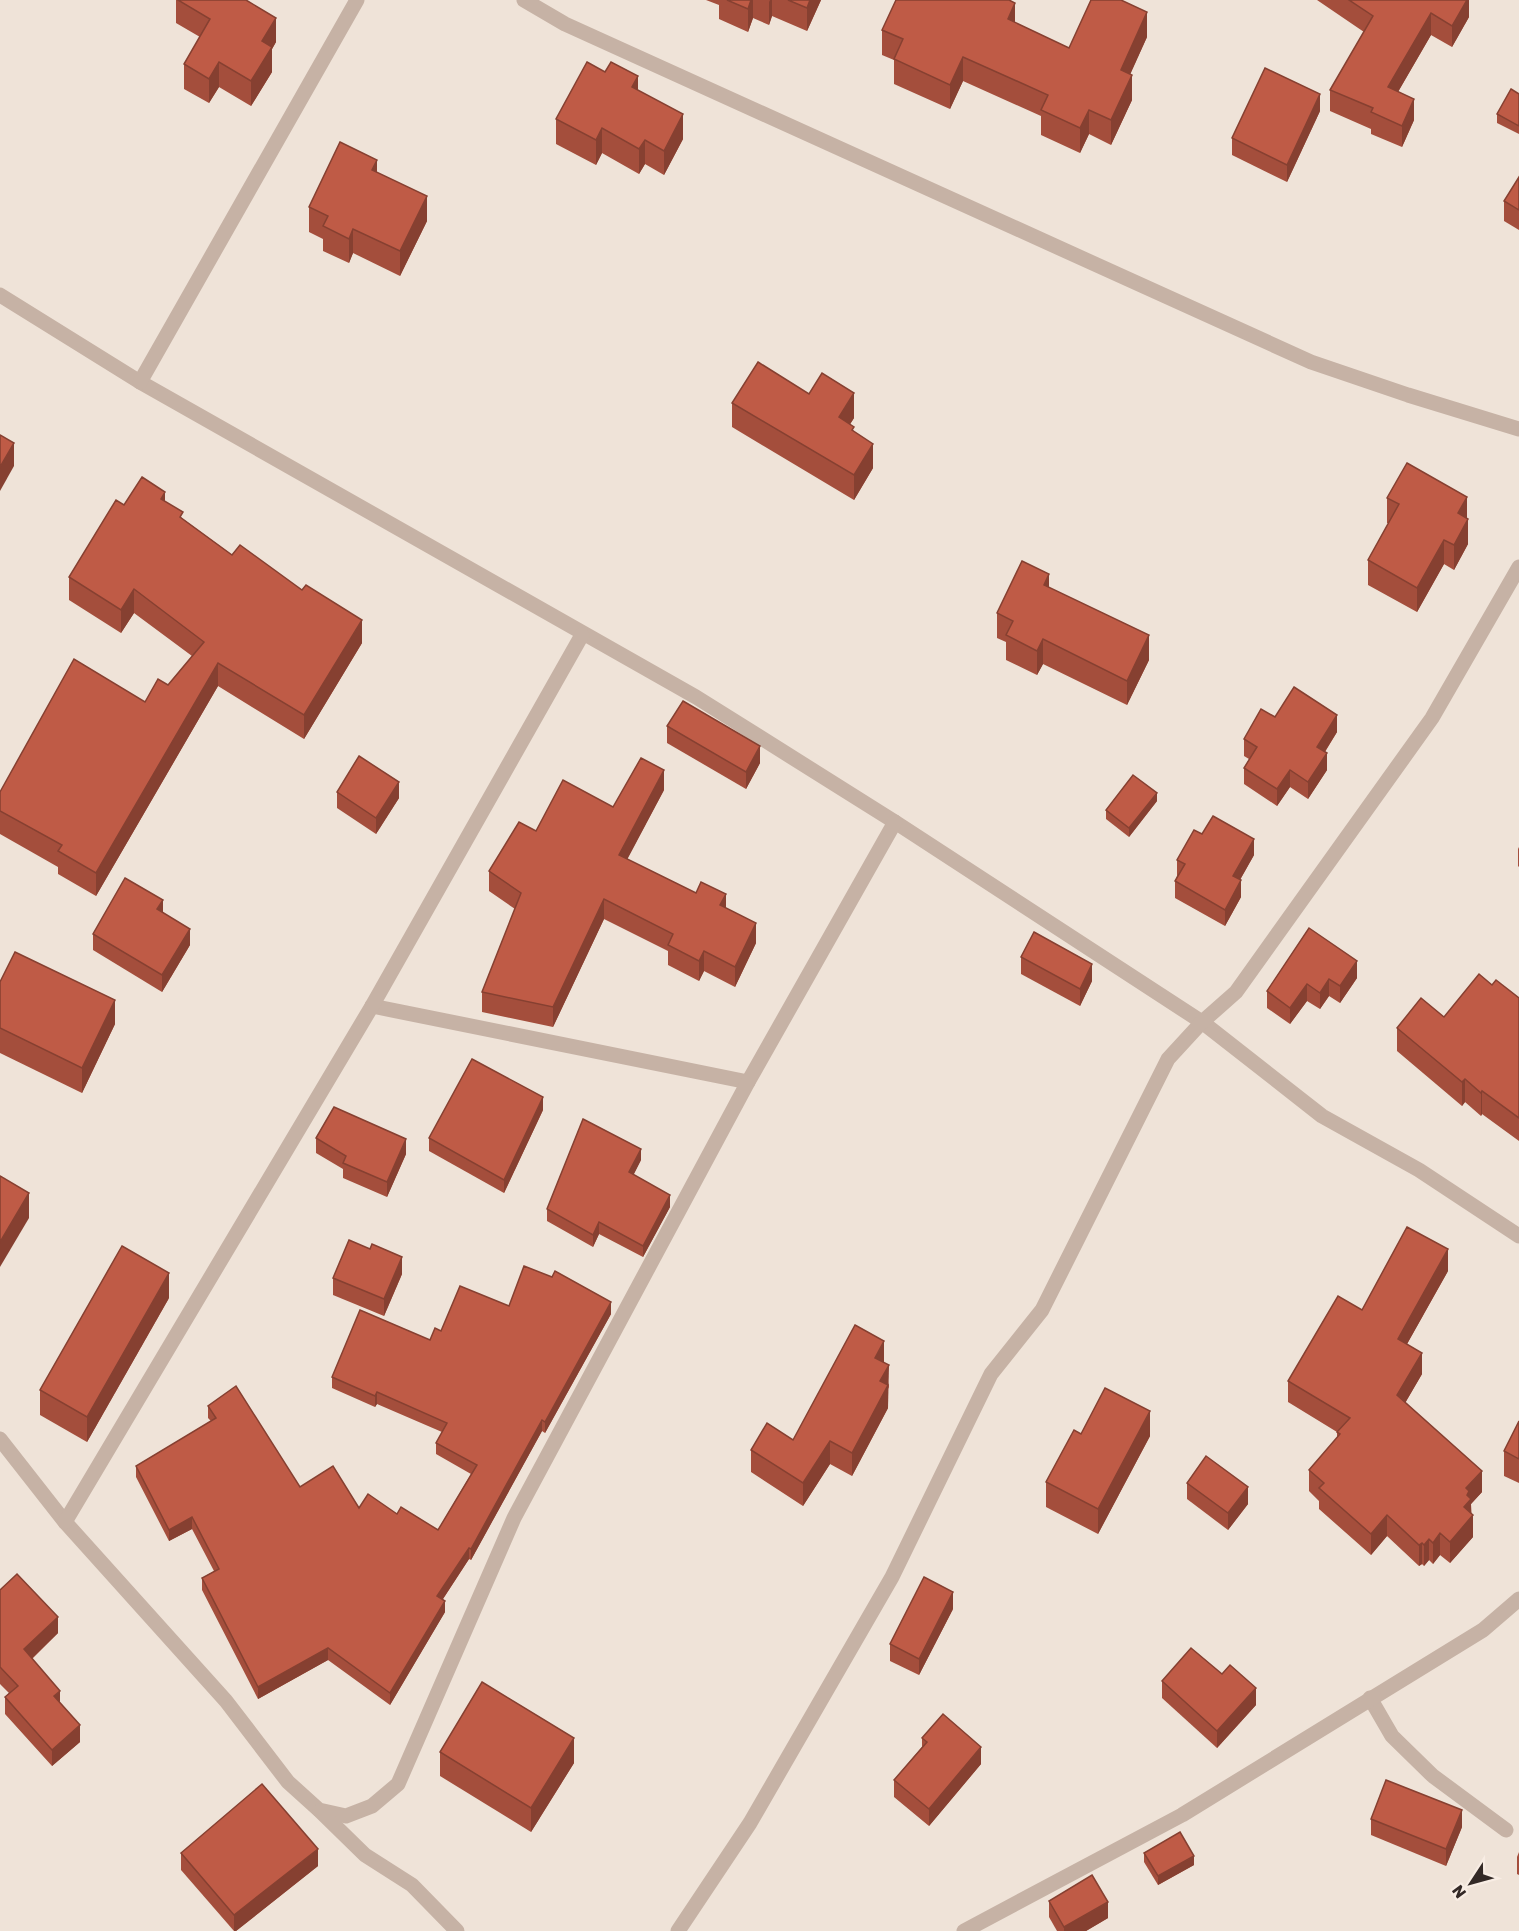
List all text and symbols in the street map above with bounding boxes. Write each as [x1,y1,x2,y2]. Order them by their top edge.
north arrow [1441,1853,1501,1913]
text: N [1448,1881,1470,1902]

